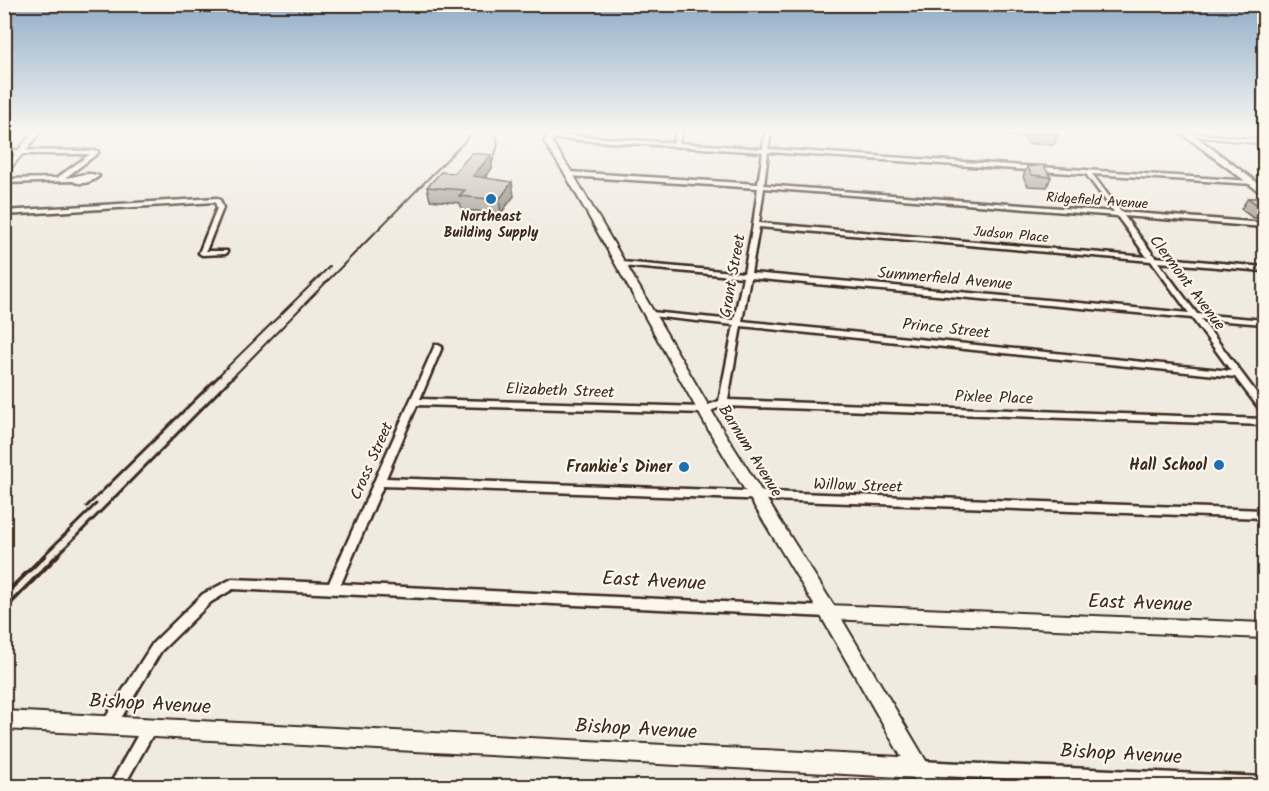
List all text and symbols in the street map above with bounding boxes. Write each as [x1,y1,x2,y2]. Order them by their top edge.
street label: Ridgefield Avenue [1045,186,1150,216]
marker: Northeast Building Supply [484,192,498,206]
place label: Northeast Building Supply [444,206,539,244]
street label: Judson Place [972,221,1050,249]
street label: Clermont Avenue [1143,230,1231,336]
street label: Grant Street [713,232,753,320]
street label: Summerfield Avenue [877,261,1013,297]
street label: Prince Street [901,312,992,346]
street label: Elizabeth Street [505,377,616,405]
street label: Pixlee Place [954,384,1034,412]
street label: Barnum Avenue [711,400,789,502]
street label: Cross Street [344,417,401,504]
place label: Hall School [1129,453,1208,478]
place label: Frankie's Diner [566,455,673,480]
marker: Hall School [1212,458,1226,472]
marker: Frankie's Diner [677,460,691,474]
street label: Willow Street [813,472,904,500]
street label: East Avenue [601,563,707,601]
street label: East Avenue [1087,586,1193,622]
street label: Bishop Avenue [88,686,212,724]
street label: Bishop Avenue [574,711,698,749]
street label: Bishop Avenue [1059,736,1183,774]

